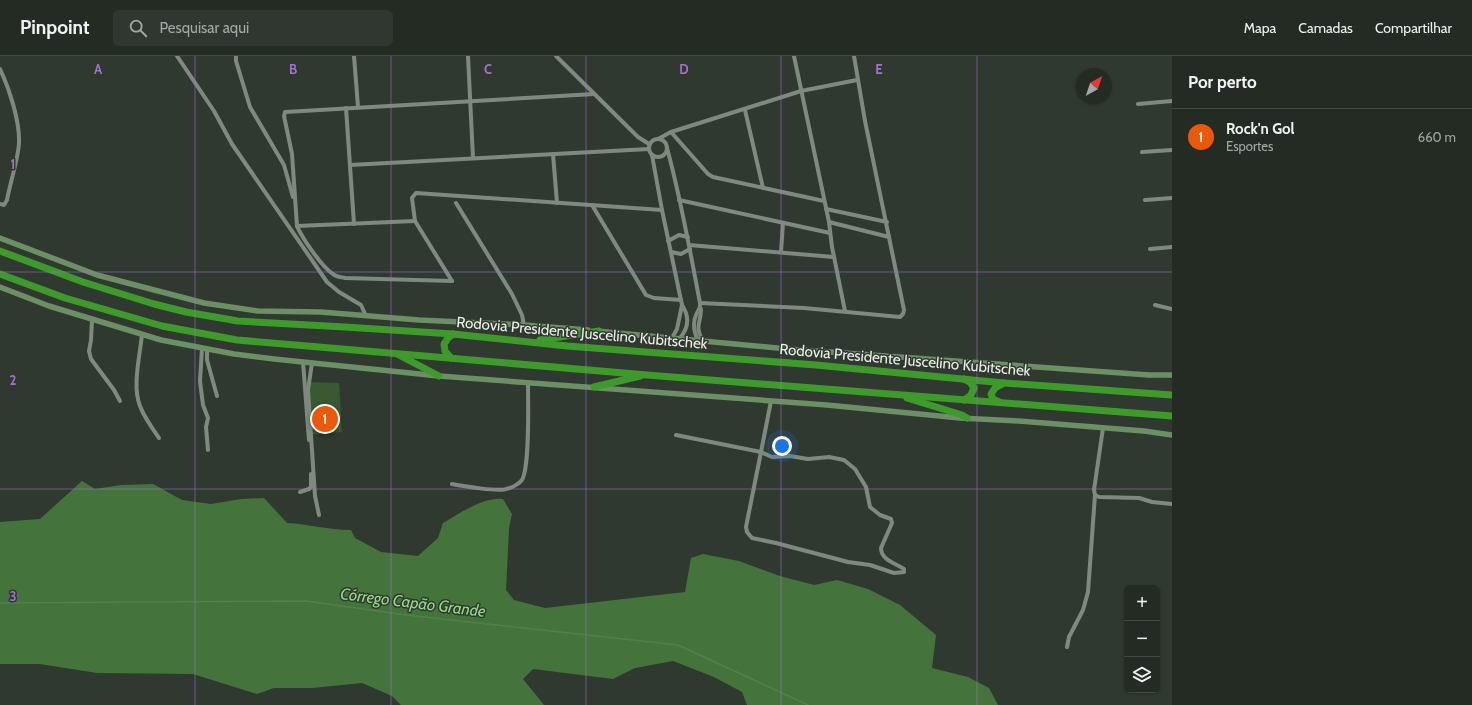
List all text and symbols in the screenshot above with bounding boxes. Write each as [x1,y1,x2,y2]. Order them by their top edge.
search box [113,10,393,46]
text: Pinpoint [20,16,89,39]
icon: search [127,17,149,39]
text: Pesquisar aqui [159,19,249,37]
text: Mapa [1244,19,1276,37]
text: Camadas [1298,19,1353,37]
text: Compartilhar [1375,19,1452,37]
text: A [94,61,103,77]
text: B [289,61,297,77]
text: C [484,61,492,77]
text: D [679,61,689,77]
text: E [875,61,883,77]
north arrow [1076,68,1112,104]
text: Por perto [1188,72,1257,92]
text: Rock'n Gol [1226,120,1295,138]
text: 1 [1199,129,1203,145]
text: 660 m [1418,129,1456,145]
text: Esportes [1226,138,1273,154]
text: 1 [11,156,15,172]
street label: Rodovia Presidente Juscelino Kubitschek [456,313,709,353]
street label: Rodovia Presidente Juscelino Kubitschek [779,340,1032,380]
text: 2 [10,372,17,388]
pin: 1 [312,404,338,434]
your location [772,436,792,456]
water label: Córrego Capão Grande [339,584,487,621]
map controls [1124,585,1160,693]
button: + [1124,585,1160,621]
text: 3 [9,588,17,604]
button: − [1124,621,1160,657]
button: layers [1124,657,1160,693]

